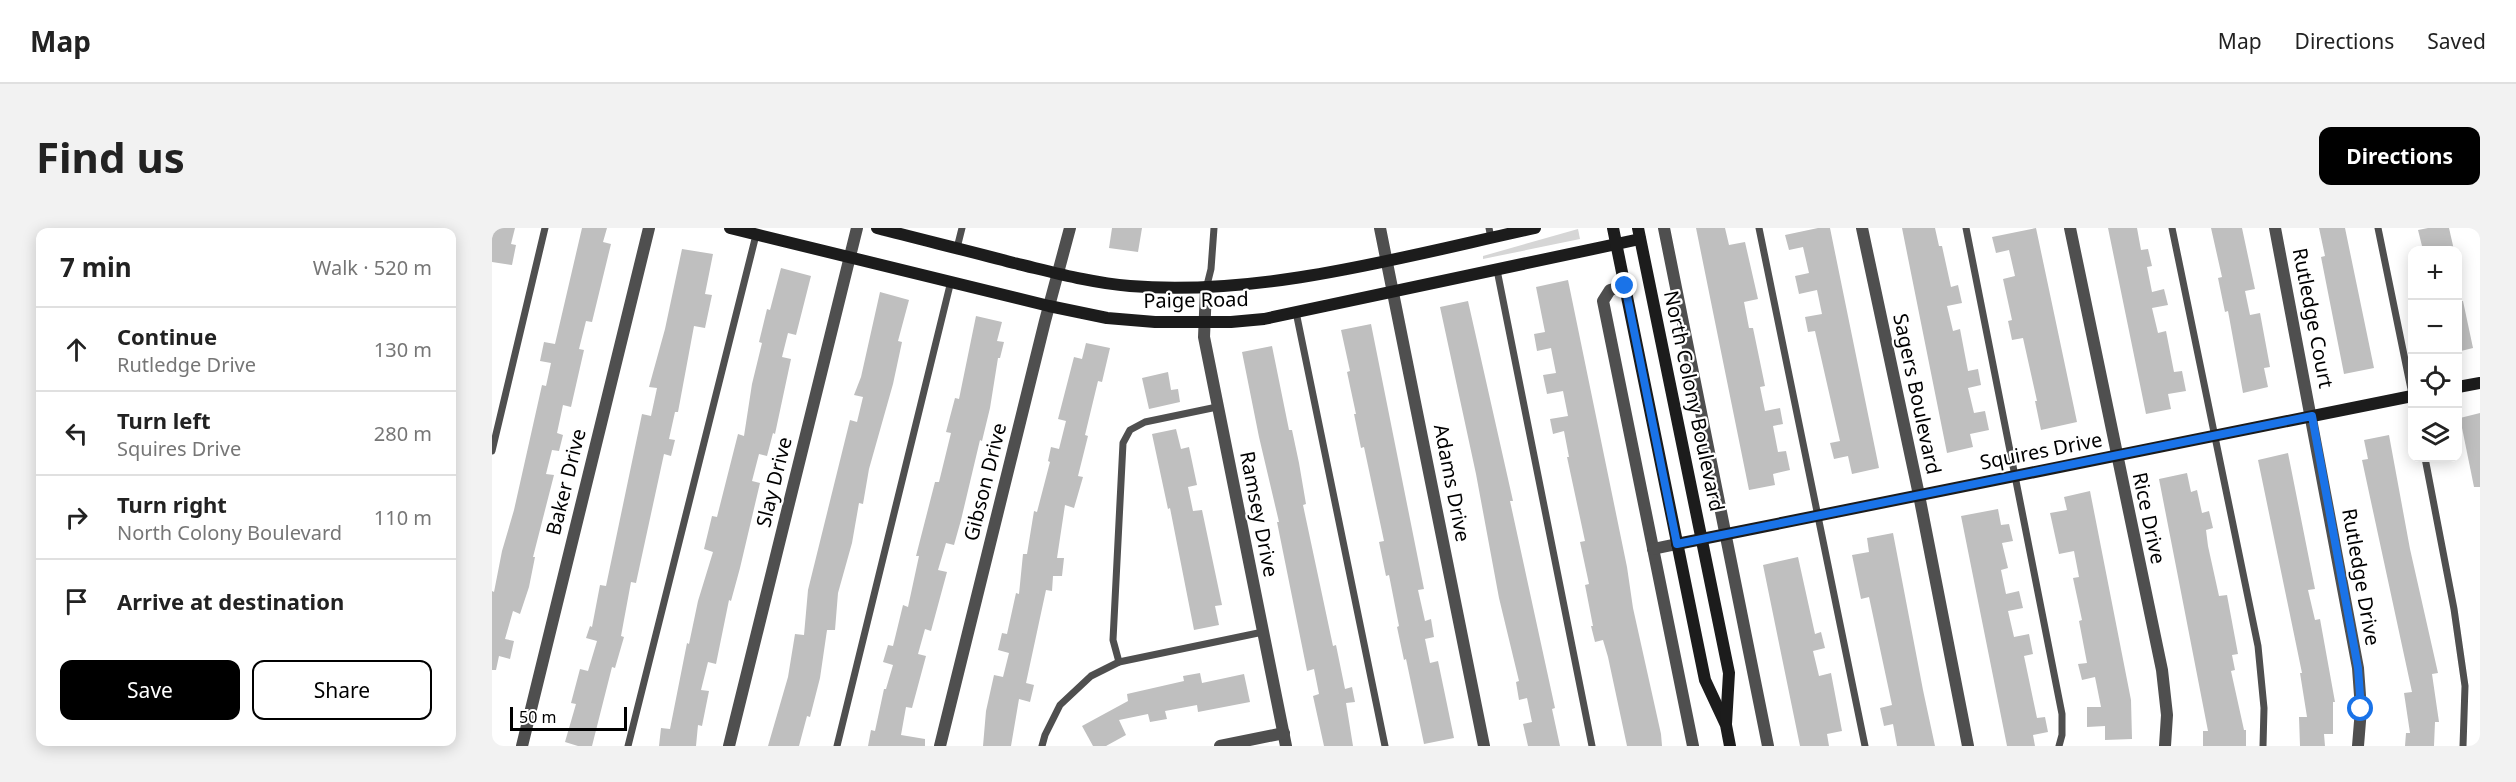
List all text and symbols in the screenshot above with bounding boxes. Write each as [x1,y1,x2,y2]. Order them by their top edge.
text: Map [30,22,91,60]
text: Map [2218,27,2262,55]
text: Directions [2295,27,2394,55]
text: Saved [2427,27,2486,55]
button: Directions [2319,127,2480,185]
text: Find us [36,128,185,185]
street label: Rutledge Court [2287,246,2340,390]
map controls [2408,246,2462,462]
button: + [2408,246,2462,300]
text: 7 min [60,249,132,285]
text: Walk · 520 m [313,254,432,281]
route end [1611,272,1637,298]
street label: Paige Road [1143,285,1249,314]
street label: North Colony Boulevard [1658,288,1731,514]
button: − [2408,300,2462,354]
street label: Sagers Boulevard [1887,311,1948,477]
text: Continue [117,321,217,351]
icon: ahead [60,333,93,366]
text: 130 m [374,336,432,363]
text: Rutledge Drive [117,351,256,378]
button: locate [2408,354,2462,408]
text: Turn left [117,405,211,435]
button: layers [2408,408,2462,462]
icon: left [60,417,93,450]
text: 280 m [374,420,432,447]
street label: Gibson Drive [957,420,1012,544]
street label: Adams Drive [1428,422,1477,544]
street label: Squires Drive [1977,425,2104,476]
street label: Baker Drive [539,426,592,538]
street label: Slay Drive [749,434,798,530]
text: Squires Drive [117,435,241,462]
street label: Ramsey Drive [1234,449,1285,579]
street label: Rice Drive [2127,470,2172,566]
text: Turn right [117,489,227,519]
icon: right [60,501,93,534]
text: 110 m [374,504,432,531]
street label: Rutledge Drive [2336,506,2387,648]
text: North Colony Boulevard [117,519,342,546]
icon: arrive [60,585,93,618]
text: Arrive at destination [117,586,344,616]
button: Save [60,660,240,720]
button: Share [252,660,432,720]
route start [2347,695,2373,721]
scale bar [510,704,627,732]
text: 50 m [519,706,556,728]

